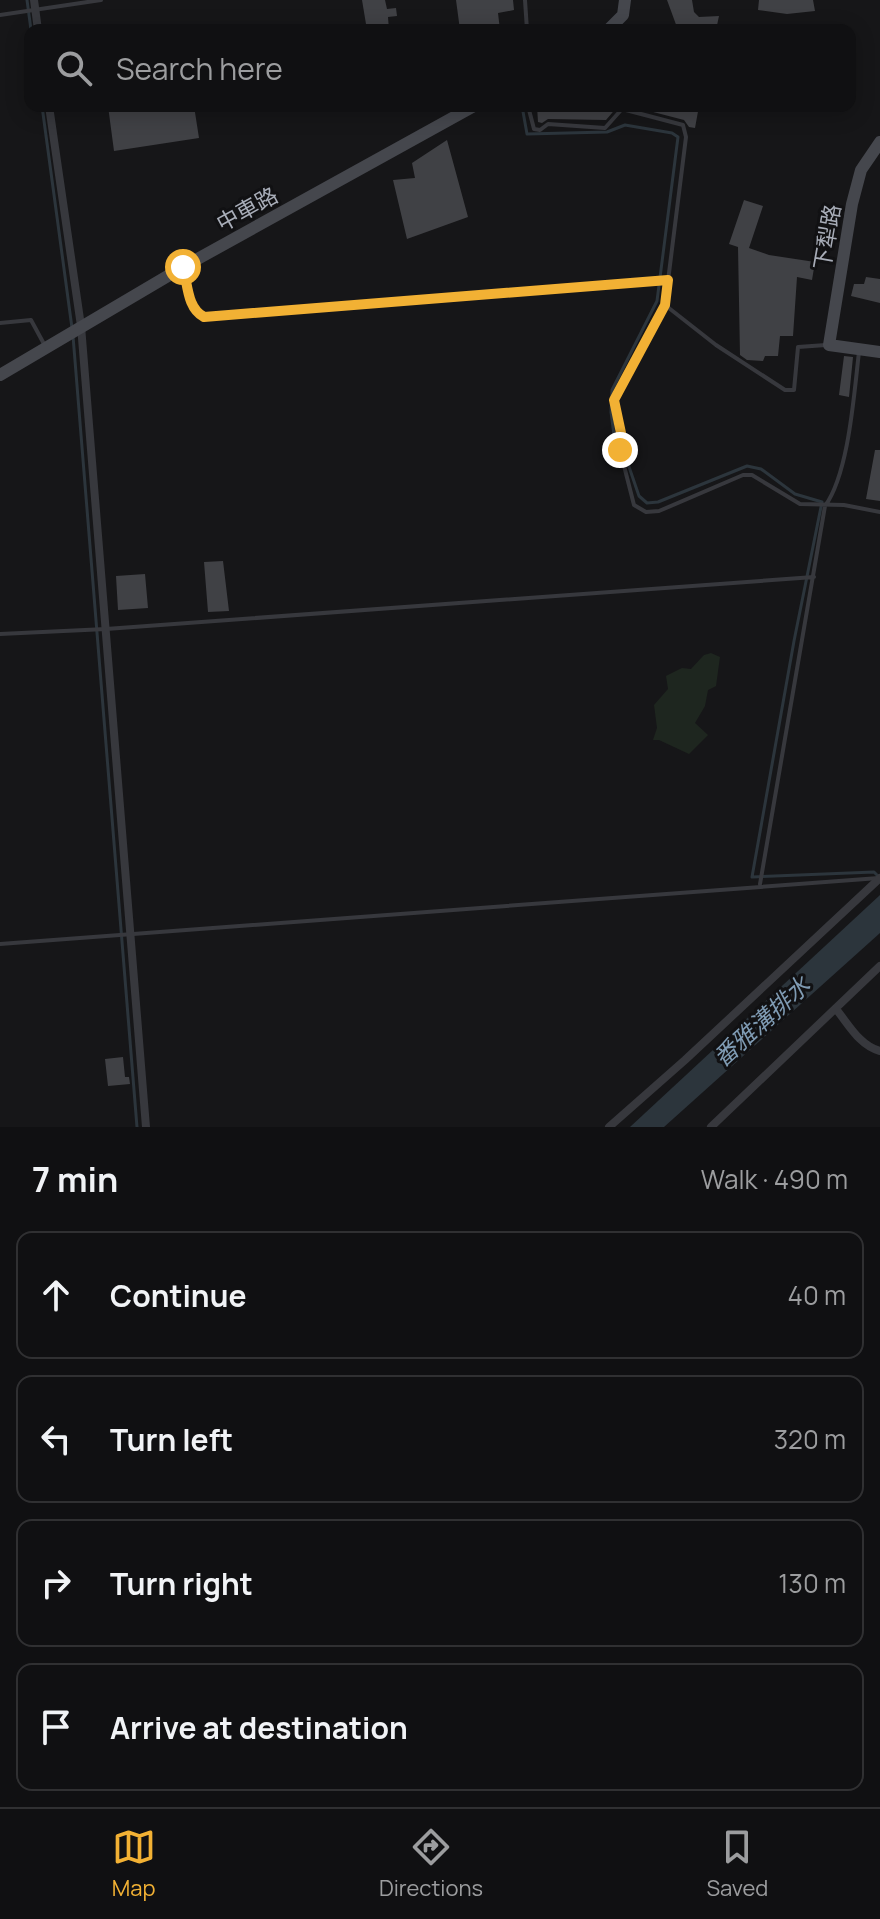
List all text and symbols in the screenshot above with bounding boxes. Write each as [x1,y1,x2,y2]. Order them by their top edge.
search box [24,24,856,112]
icon: search [52,46,96,90]
text: Search here [116,48,283,89]
street label: 中車路 [211,180,283,238]
street label: 下犁路 [806,202,848,272]
route start [165,249,201,285]
route end [602,432,638,468]
water label: 番雅溝排水 [705,968,817,1073]
text: 7 min [32,1156,118,1202]
text: Walk · 490 m [701,1161,848,1197]
icon: ahead [34,1273,78,1317]
text: Continue [110,1275,246,1316]
text: 40 m [788,1277,846,1313]
icon: left [34,1417,78,1461]
text: Turn left [110,1419,233,1460]
text: 320 m [774,1421,846,1457]
icon: right [34,1561,78,1605]
text: Turn right [110,1563,253,1604]
text: 130 m [778,1565,846,1601]
icon: arrive [34,1705,78,1749]
text: Arrive at destination [110,1707,408,1748]
tab: Map [112,1825,156,1903]
tab: Directions [379,1825,483,1903]
tab: Saved [706,1825,768,1903]

